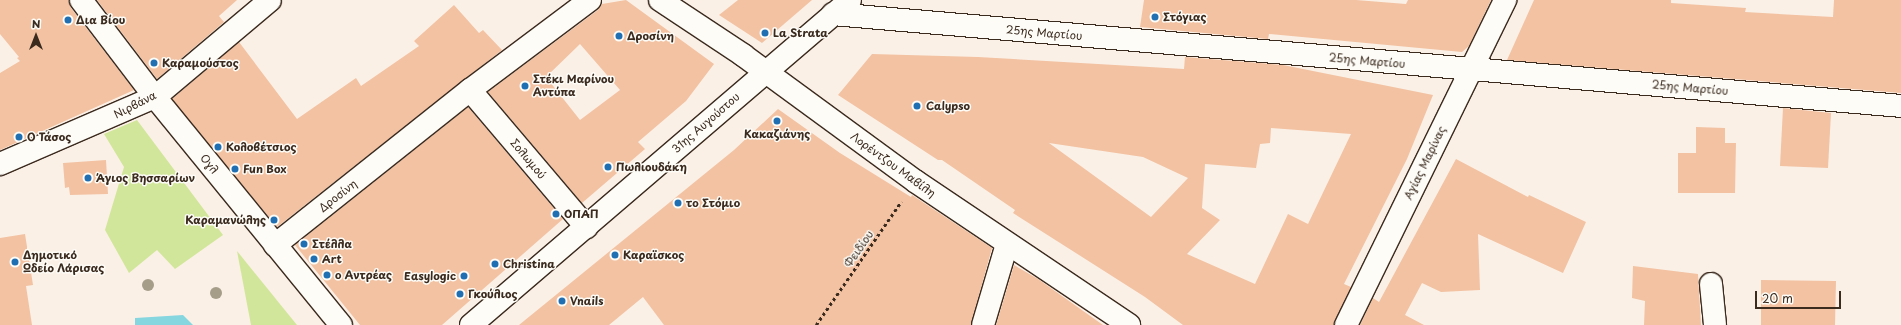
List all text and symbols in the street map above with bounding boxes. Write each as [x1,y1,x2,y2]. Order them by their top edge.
place label: Στόγιας [1163,10,1206,24]
marker: Στόγιας [1150,12,1160,22]
place label: Δια Βίου [76,13,125,27]
text: N [32,15,40,32]
marker: Δια Βίου [63,15,73,25]
north arrow [16,16,56,56]
street label: 25ης Μαρτίου [1005,23,1083,43]
place label: La Strata [773,26,828,40]
marker: La Strata [760,28,770,38]
place label: Δροσίνη [627,29,674,43]
marker: Δροσίνη [614,31,624,41]
street label: 25ης Μαρτίου [1328,51,1406,71]
place label: Καραμούστος [162,56,239,70]
marker: Καραμούστος [149,58,159,68]
place label: Στέκι Μαρίνου Αντύπα [533,73,614,99]
street label: 25ης Μαρτίου [1651,78,1729,98]
marker: Στέκι Μαρίνου Αντύπα [520,81,530,91]
street label: Νιρβάνα [112,89,158,121]
street label: 31ης Αυγούστου [669,90,743,156]
place label: Calypso [926,99,970,113]
marker: Calypso [911,100,923,112]
marker: Κακαζιάνης [772,116,782,126]
street label: Αγίας Μαρίνας [1401,124,1449,202]
place label: Κακαζιάνης [744,127,810,141]
place label: Ο Τάσος [27,130,72,144]
street label: Λορέντζου Μαβίλη [848,130,938,200]
marker: Ο Τάσος [14,132,24,142]
street label: Σολωμού [508,136,548,182]
place label: Κολοβέτσιος [226,140,296,154]
marker: Κολοβέτσιος [213,142,223,152]
street label: Ογλ [197,152,221,176]
place label: Πωλιουδάκη [616,160,687,174]
place label: Fun Box [243,162,286,176]
marker: Πωλιουδάκη [603,162,613,172]
marker: Fun Box [230,164,240,174]
place label: Άγιος Βησσαρίων [96,171,195,185]
marker: Άγιος Βησσαρίων [83,173,93,183]
street label: Δροσίνη [316,177,360,215]
place label: το Στόμιο [686,196,740,210]
marker: το Στόμιο [673,198,683,208]
place label: ΟΠΑΠ [564,207,599,221]
marker: ΟΠΑΠ [551,209,561,219]
place label: Καραμανώλης [185,213,266,227]
marker: Καραμανώλης [269,215,279,225]
street label: Φειδίου [842,228,876,270]
place label: Στέλλα [312,237,352,251]
marker: Στέλλα [299,239,309,249]
place label: Καραϊσκος [623,248,684,262]
place label: Δημοτικό Ωδείο Λάρισας [23,249,105,275]
marker: Καραϊσκος [610,250,620,260]
place label: Art [322,252,342,266]
marker: Art [309,254,319,264]
marker: Δημοτικό Ωδείο Λάρισας [10,257,20,267]
place label: Christina [503,257,555,271]
marker: Christina [490,259,500,269]
place label: ο Αντρέας [335,268,392,282]
place label: Εasylogic [404,269,456,283]
marker: ο Αντρέας [322,270,332,280]
marker: Εasylogic [459,271,469,281]
scale bar [1757,283,1843,309]
place label: Γκούλιος [468,287,518,301]
marker: Γκούλιος [455,289,465,299]
text: 20 m [1762,289,1793,307]
place label: Vnails [570,294,603,308]
marker: Vnails [557,296,567,306]

